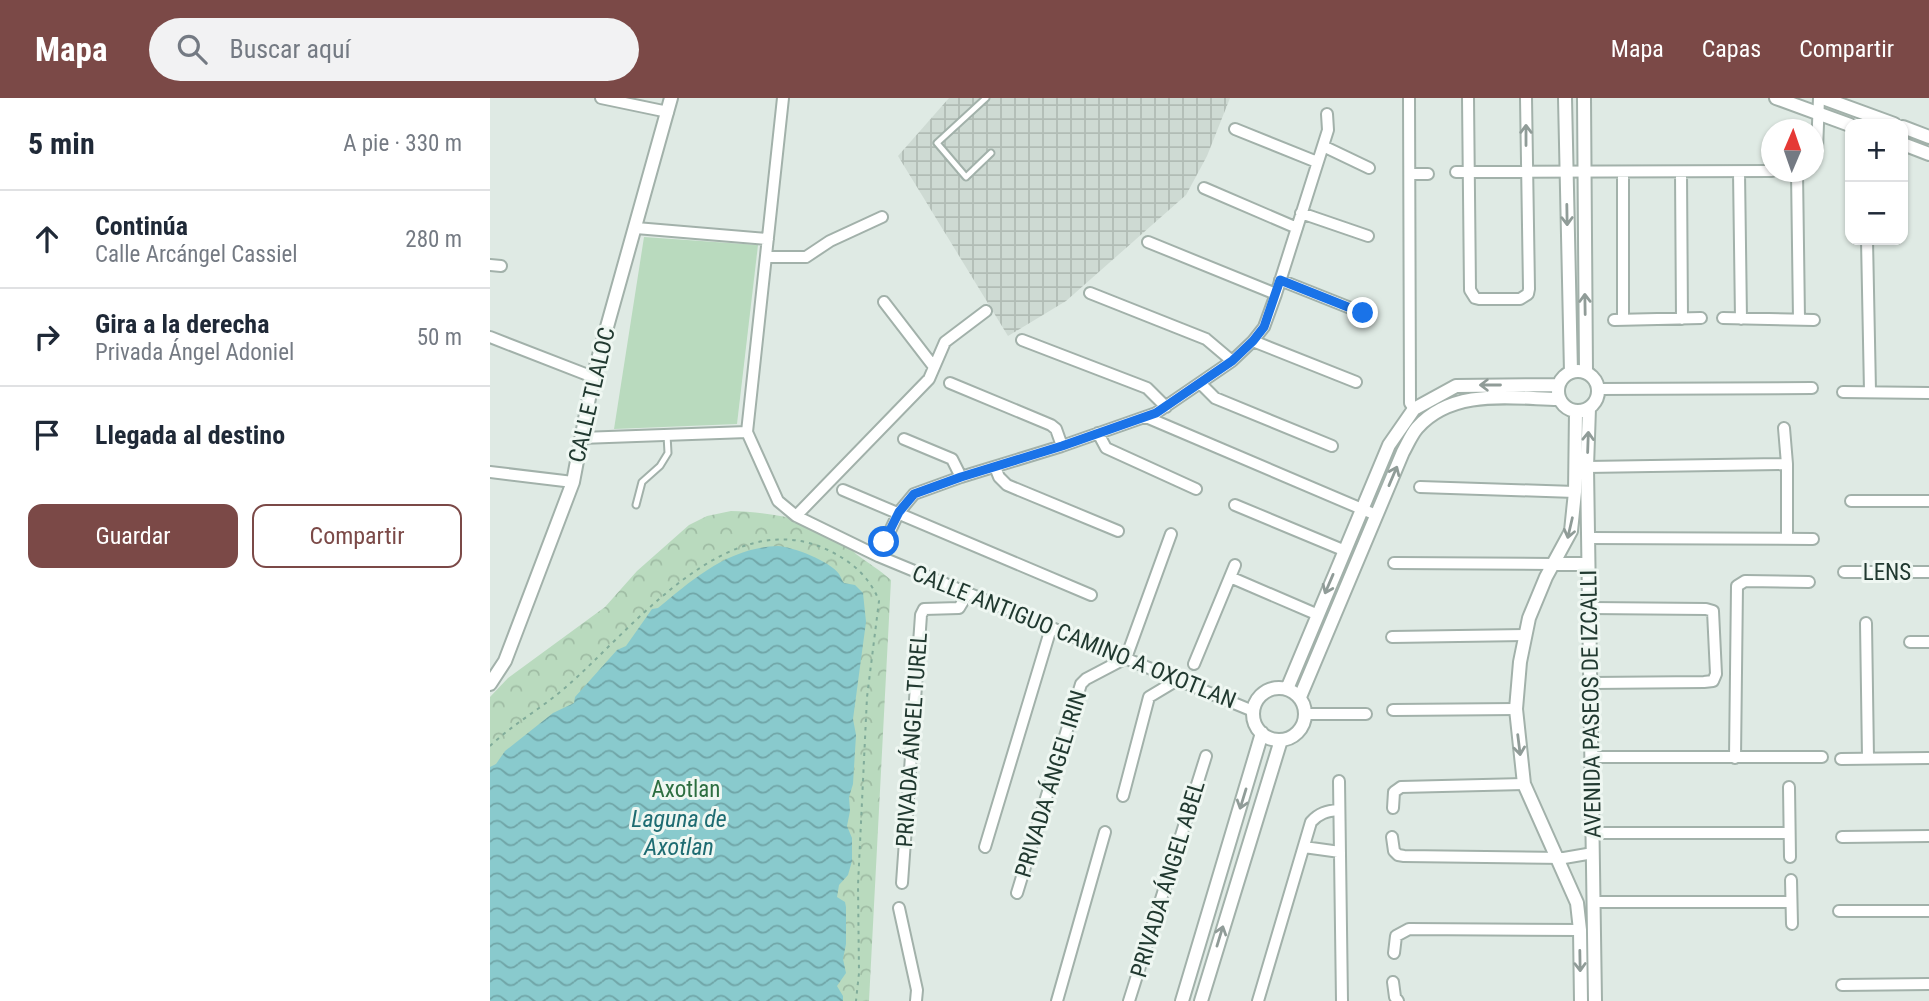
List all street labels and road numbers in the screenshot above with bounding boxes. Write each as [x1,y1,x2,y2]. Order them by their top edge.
street label: CALLE TLALOC [563,325,621,465]
street label: LENS [1863,559,1911,586]
street label: CALLE ANTIGUO CAMINO A OXOTLAN [908,560,1240,714]
street label: AVENIDA PASEOS DE IZCALLI [1575,570,1607,838]
street label: PRIVADA ÁNGEL TUREL [890,632,933,848]
street label: PRIVADA ÁNGEL IRIN [1009,687,1092,881]
street label: PRIVADA ÁNGEL ABEL [1124,777,1211,981]

